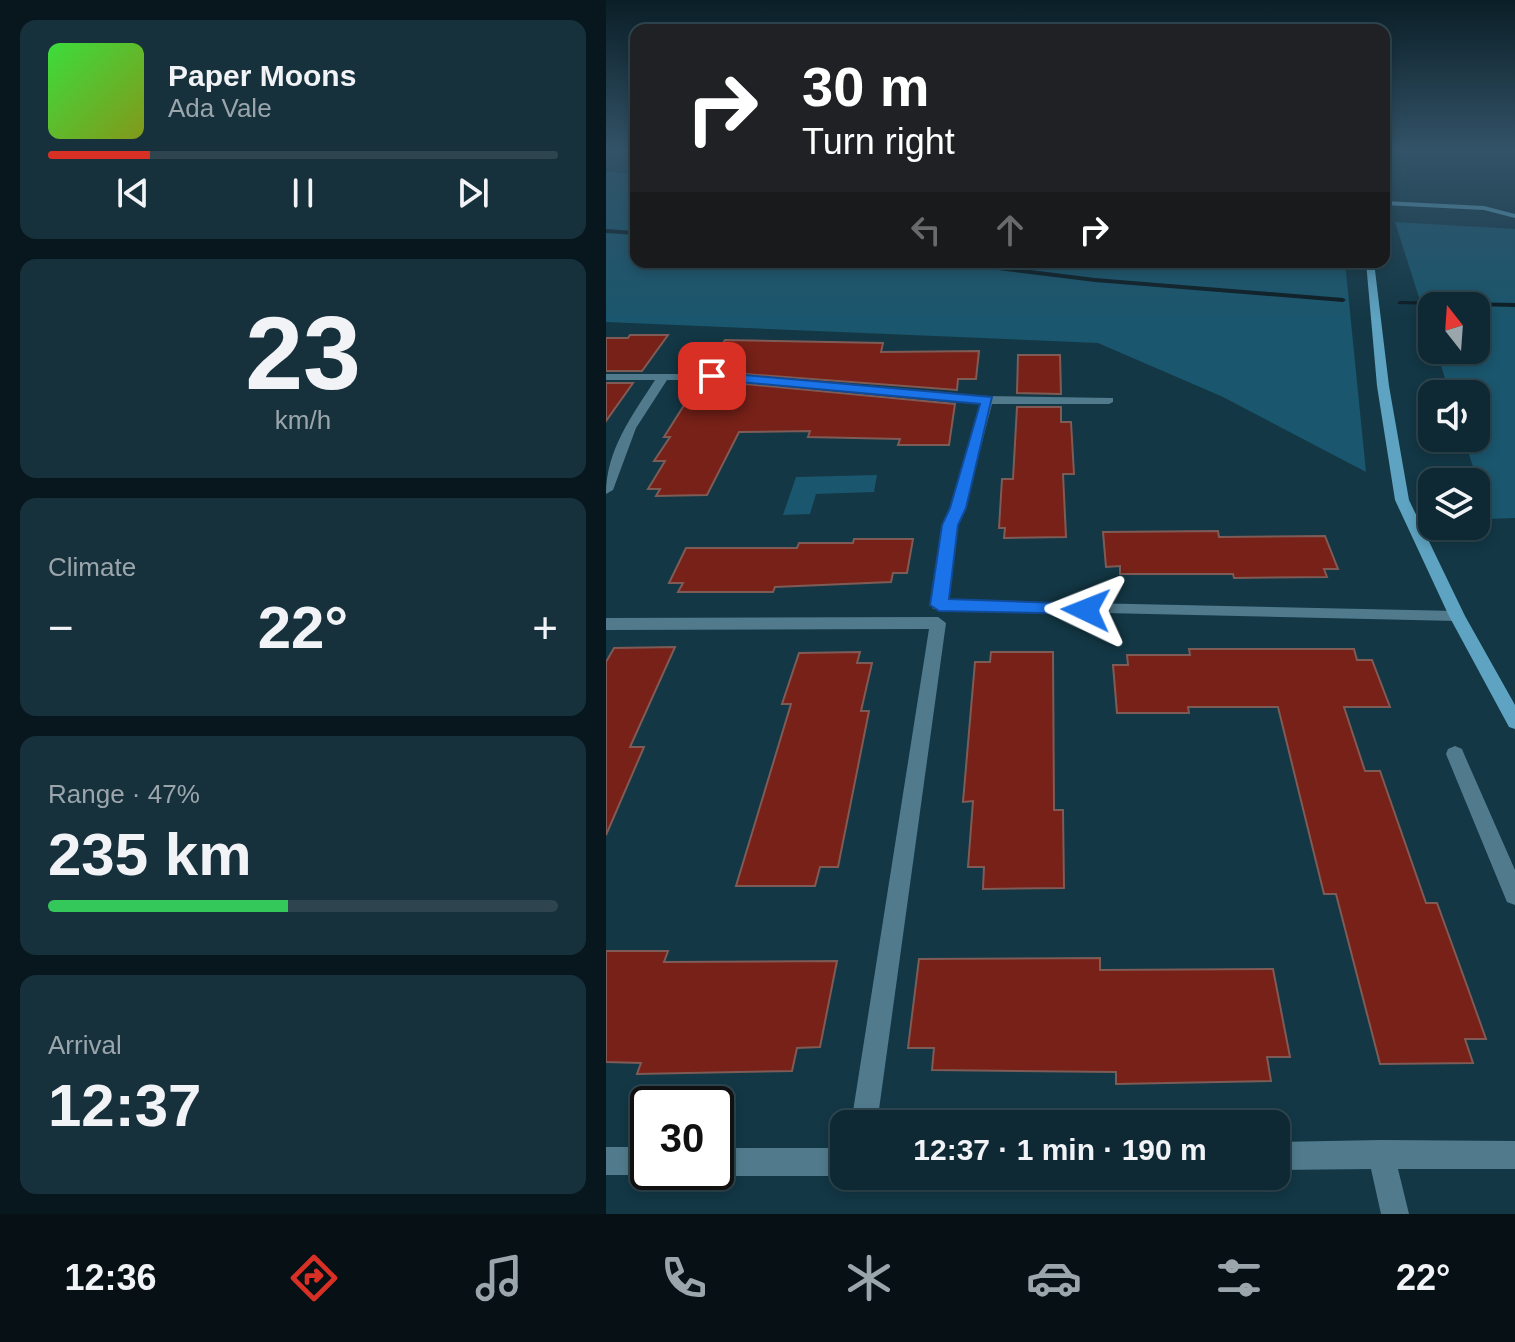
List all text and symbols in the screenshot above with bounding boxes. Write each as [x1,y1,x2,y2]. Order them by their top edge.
text: 30 m [802,55,930,118]
icon: right [670,56,774,160]
text: Paper Moons [168,59,356,92]
text: Ada Vale [168,93,272,123]
text: Turn right [802,121,955,162]
icon: previous [111,171,155,215]
icon: pause [281,171,325,215]
icon: next [451,171,495,215]
icon: left [904,208,948,252]
icon: ahead [988,208,1032,252]
icon: right [1072,208,1116,252]
north arrow [1418,292,1490,364]
map controls [1418,292,1490,540]
text: 23 [245,295,361,411]
pin [678,342,746,410]
icon: arrive [690,354,734,398]
button: sound [1418,380,1490,452]
text: km/h [275,405,331,435]
button: layers [1418,468,1490,540]
text: Climate [48,552,136,582]
position arrow [1044,568,1128,652]
text: 22° [258,594,348,661]
text: − [48,603,74,652]
text: + [532,603,558,652]
text: Range · 47% [48,779,200,809]
text: 235 km [48,821,252,888]
text: Arrival [48,1030,122,1060]
text: 12:37 [48,1072,201,1139]
speed limit sign: 30 [630,1086,734,1190]
text: 12:37 · 1 min · 190 m [913,1133,1207,1166]
icon: directions [286,1250,342,1306]
icon: music [471,1250,527,1306]
icon: phone [656,1250,712,1306]
icon: climate [841,1250,897,1306]
icon: car [1026,1250,1082,1306]
icon: filters [1211,1250,1267,1306]
text: 12:36 [65,1257,157,1298]
text: 22° [1396,1257,1450,1298]

